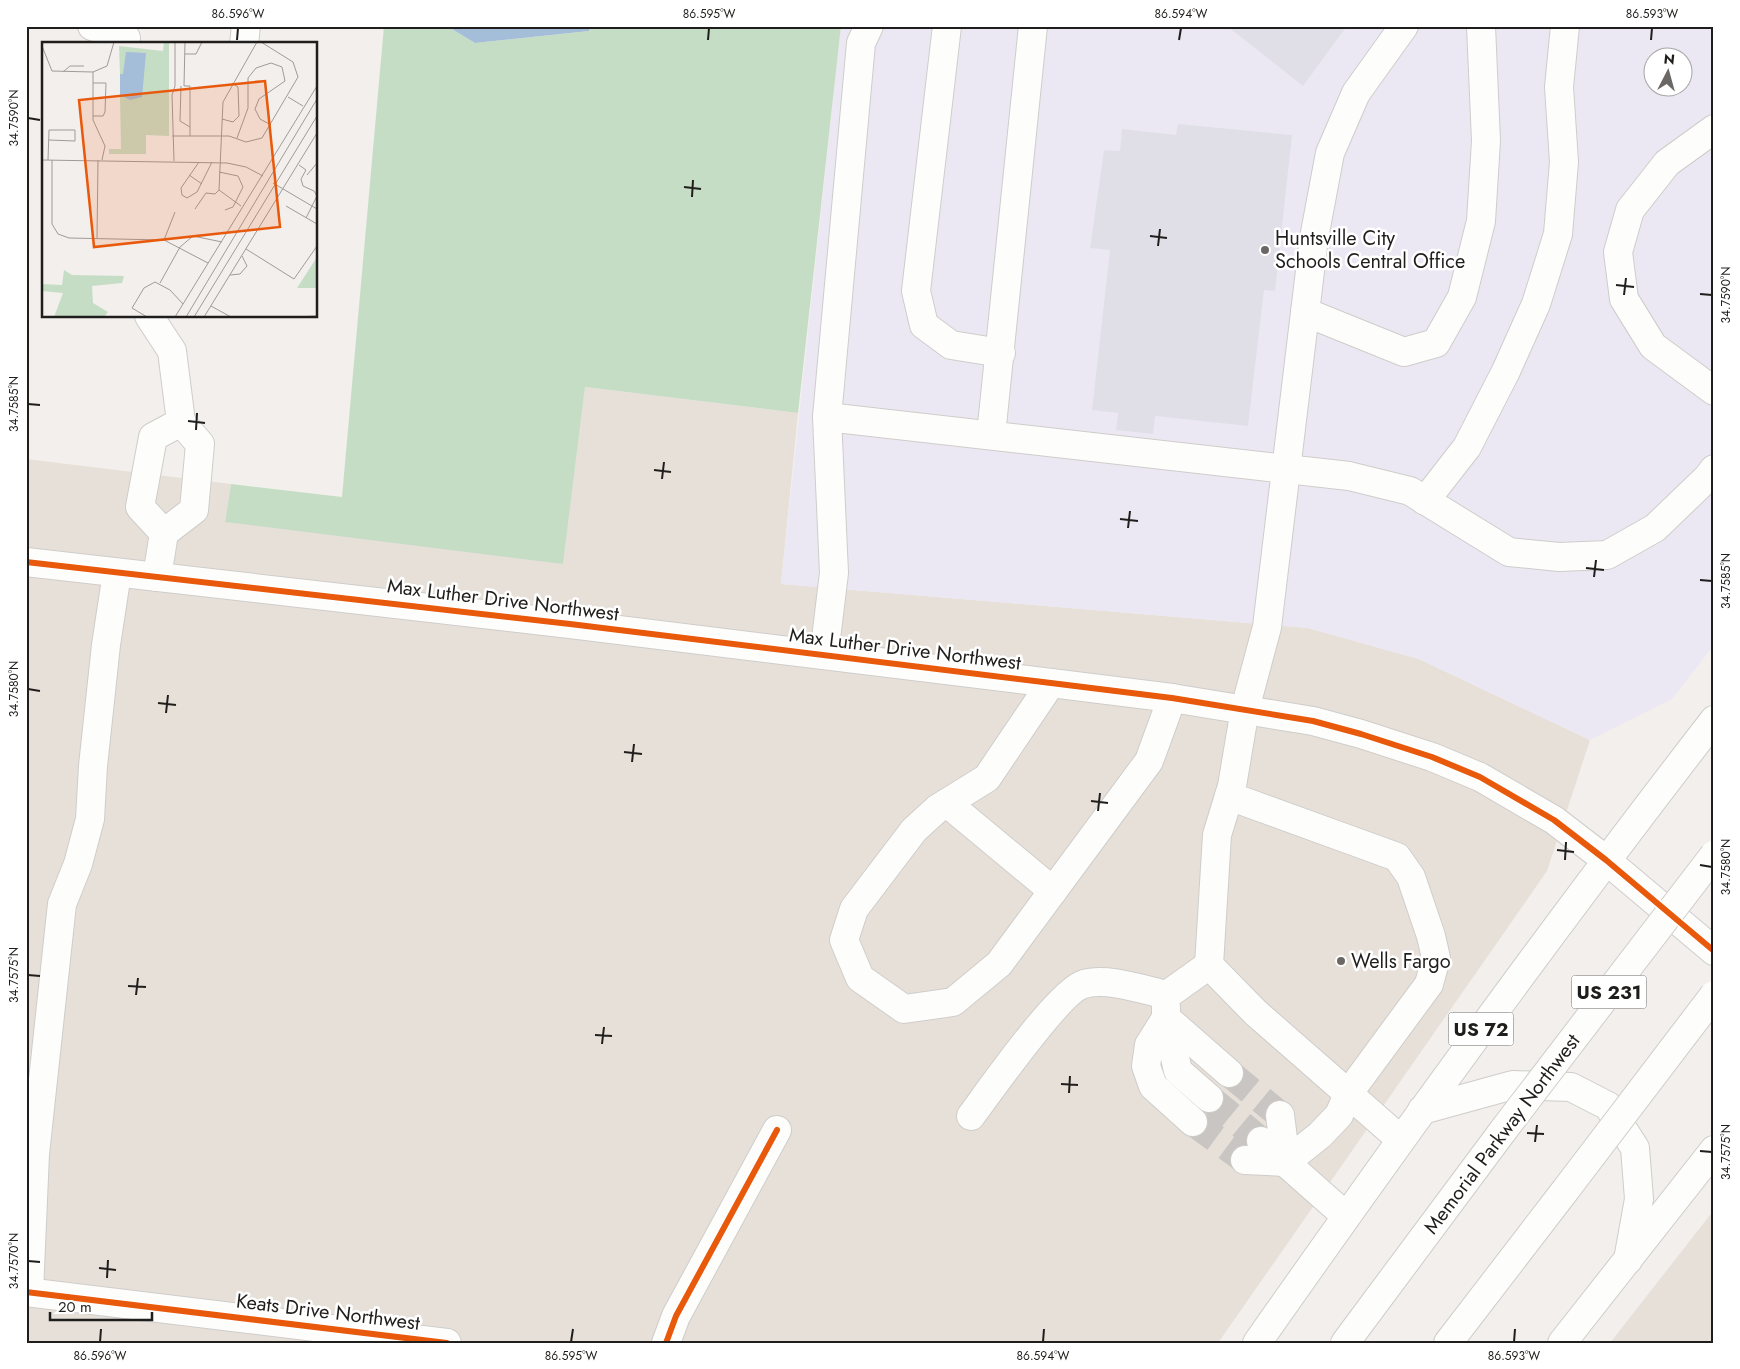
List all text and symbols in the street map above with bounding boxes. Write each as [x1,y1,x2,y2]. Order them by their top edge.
text: 86.596°W [212,5,265,23]
text: 86.595°W [683,5,735,23]
text: 86.594°W [1155,5,1208,23]
text: 86.593°W [1626,5,1678,23]
inset map [42,42,318,318]
north arrow [1642,48,1692,98]
text: N [1663,49,1676,70]
text: 34.7590°N [5,90,23,146]
place label: Huntsville City Schools Central Office [1275,224,1465,276]
marker: Huntsville City Schools Central Office [1259,244,1271,256]
text: 34.7590°N [1717,267,1735,323]
text: 34.7585°N [5,376,23,432]
text: 34.7585°N [1717,553,1735,609]
street label: Max Luther Drive Northwest [386,571,621,629]
street label: Max Luther Drive Northwest [788,620,1023,678]
text: 34.7580°N [5,661,23,717]
text: 34.7580°N [1717,839,1735,895]
text: 34.7575°N [5,947,23,1003]
place label: Wells Fargo [1351,947,1451,976]
marker: Wells Fargo [1335,955,1347,967]
road number: US 231 [1572,976,1646,1009]
road number: US 72 [1448,1012,1514,1046]
street label: Memorial Parkway Northwest [1417,1028,1587,1240]
text: 34.7575°N [1717,1124,1735,1180]
text: 34.7570°N [5,1233,23,1289]
street label: Keats Drive Northwest [234,1286,422,1338]
scale bar [50,1289,152,1321]
text: 20 m [58,1296,92,1318]
text: 86.596°W [74,1347,127,1365]
text: 86.595°W [545,1347,597,1365]
text: 86.594°W [1017,1347,1070,1365]
text: 86.593°W [1488,1347,1540,1365]

